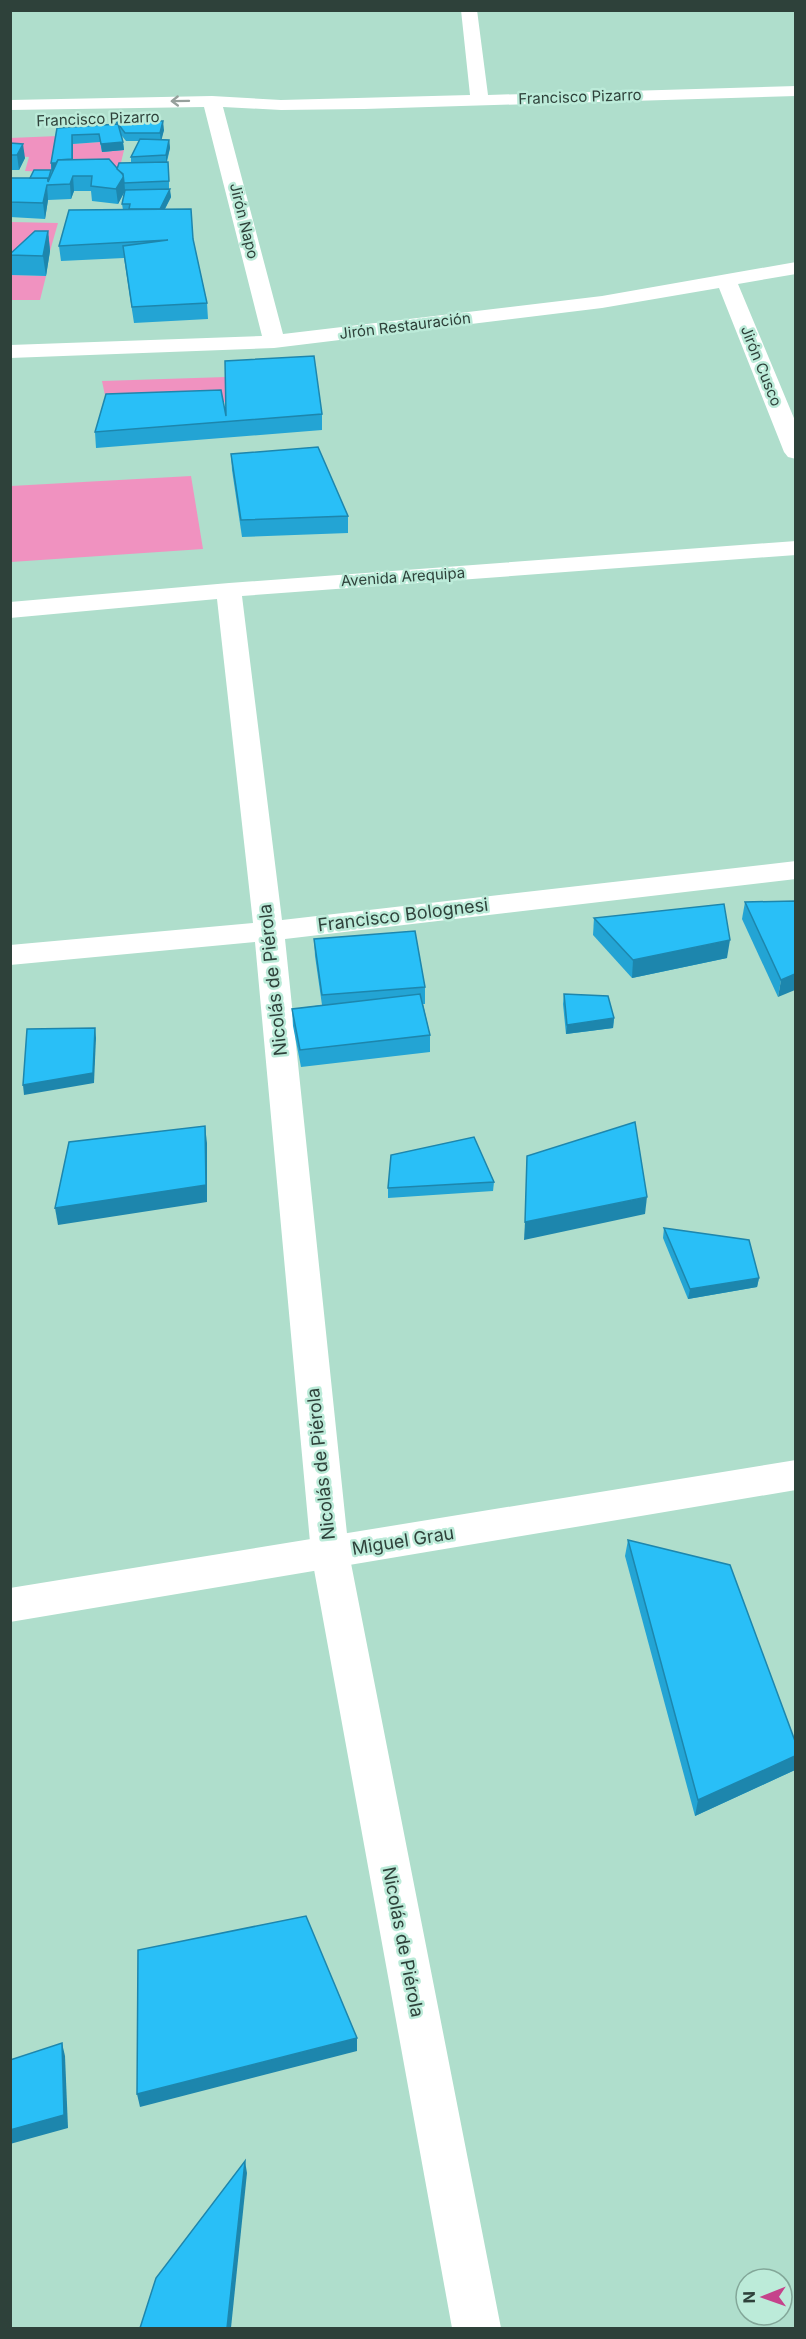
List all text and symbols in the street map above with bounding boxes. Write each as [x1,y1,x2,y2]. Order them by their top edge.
street label: Francisco Pizarro [518,85,642,108]
one-way arrow [170,96,190,107]
street label: Francisco Pizarro [36,107,160,130]
street label: Jirón Napo [226,181,263,261]
street label: Jirón Restauración [338,308,472,343]
street label: Jirón Cusco [737,323,786,409]
street label: Avenida Arequipa [340,563,466,590]
street label: Francisco Bolognesi [316,894,489,935]
street label: Nicolás de Piérola [254,903,291,1057]
street label: Nicolás de Piérola [302,1387,339,1541]
street label: Miguel Grau [350,1522,456,1559]
street label: Nicolás de Piérola [379,1865,428,2019]
north arrow [734,2267,794,2327]
text: N [739,2291,759,2304]

